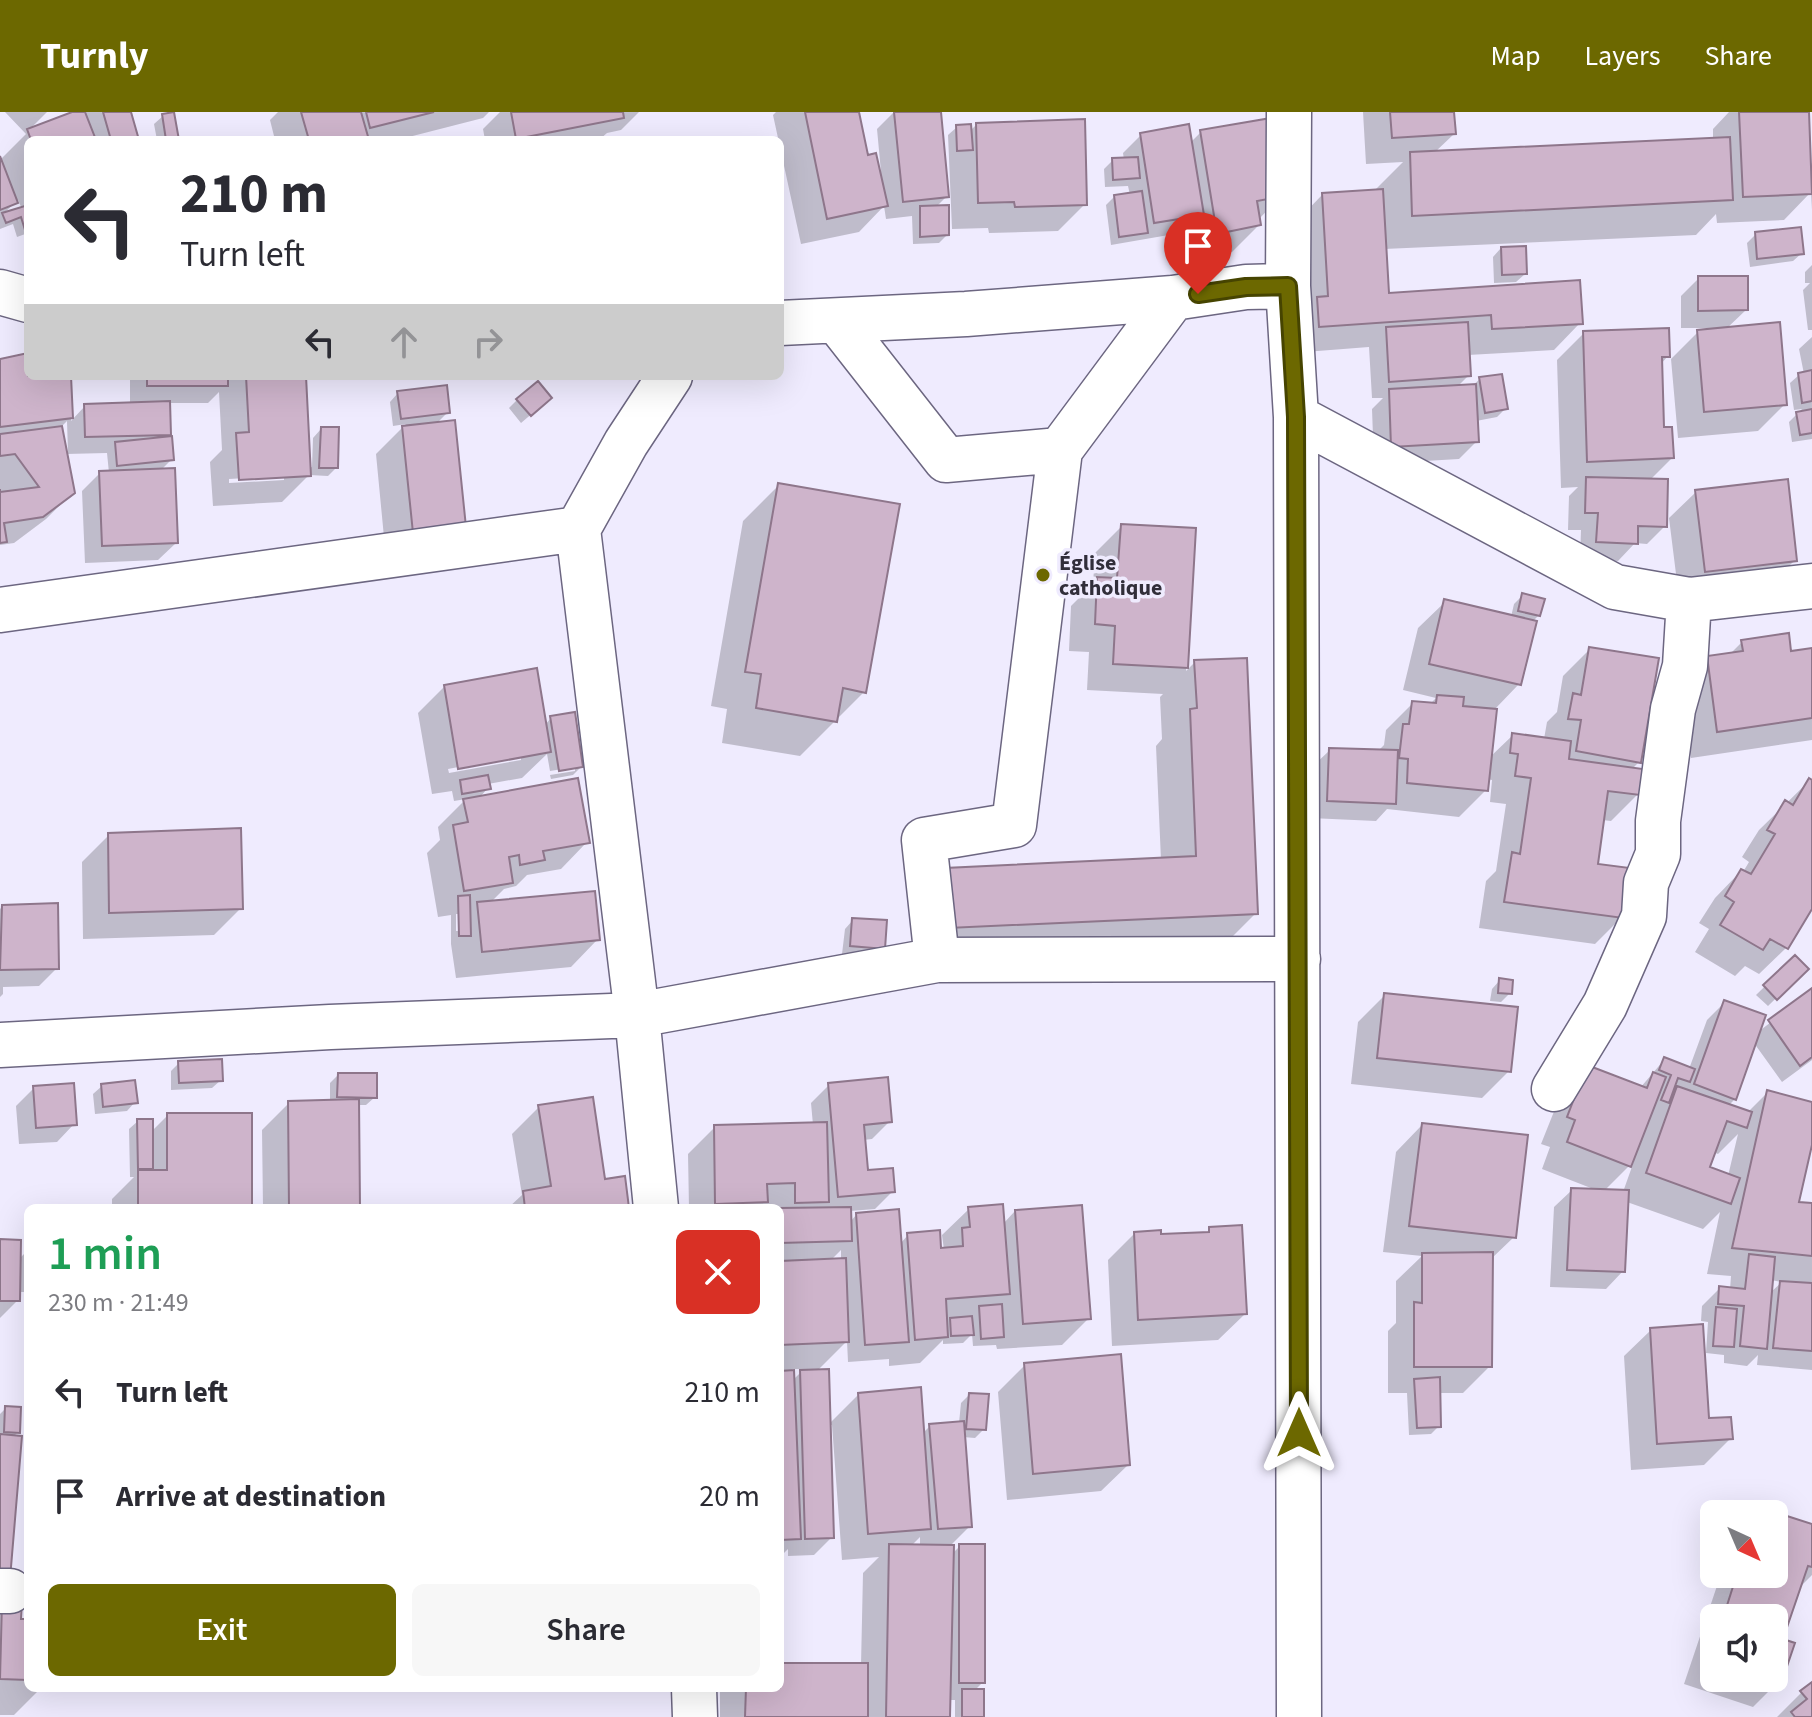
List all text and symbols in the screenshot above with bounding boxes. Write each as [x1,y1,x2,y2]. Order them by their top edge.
text: Turnly [40,29,149,83]
text: Map [1490,36,1540,76]
text: Layers [1584,36,1660,76]
text: Share [1704,36,1772,76]
text: 210 m [180,155,328,234]
icon: left [48,168,152,272]
pin [1164,212,1232,294]
icon: arrive [1176,224,1220,268]
text: Turn left [180,229,305,280]
icon: left [298,320,342,364]
icon: ahead [382,320,426,364]
icon: right [466,320,510,364]
place label: Église catholique [1059,547,1162,604]
marker: Église catholique [1034,566,1052,584]
text: 1 min [48,1220,162,1288]
button: close [676,1230,760,1314]
text: 230 m · 21:49 [48,1284,189,1321]
icon: left [48,1370,92,1414]
text: Turn left [116,1371,228,1414]
text: 210 m [684,1371,760,1414]
position arrow [1257,1391,1341,1475]
icon: arrive [48,1474,92,1518]
text: Arrive at destination [116,1475,386,1518]
text: 20 m [699,1475,760,1518]
north arrow [1700,1500,1788,1588]
map controls [1700,1500,1788,1692]
button: Exit [48,1584,396,1676]
button: Share [412,1584,760,1676]
button: sound [1700,1604,1788,1692]

